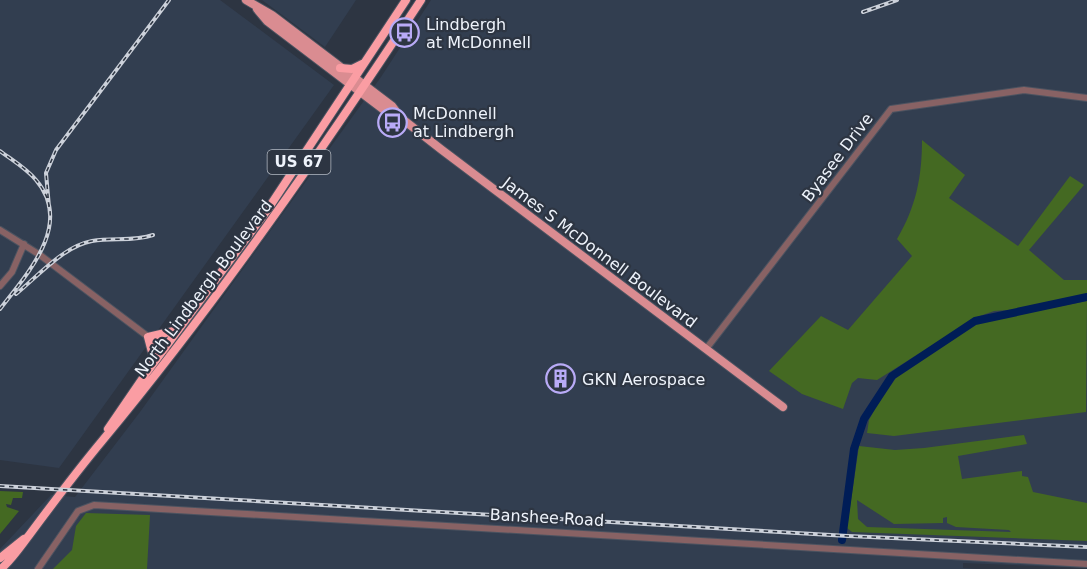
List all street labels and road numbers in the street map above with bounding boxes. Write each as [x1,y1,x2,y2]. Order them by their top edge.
street label: Byasee Drive [798,109,877,205]
road number: US 67 [268,150,330,174]
street label: James S McDonnell Boulevard [498,172,701,332]
street label: North Lindbergh Boulevard [131,196,276,380]
street label: Banshee Road [489,505,605,530]

